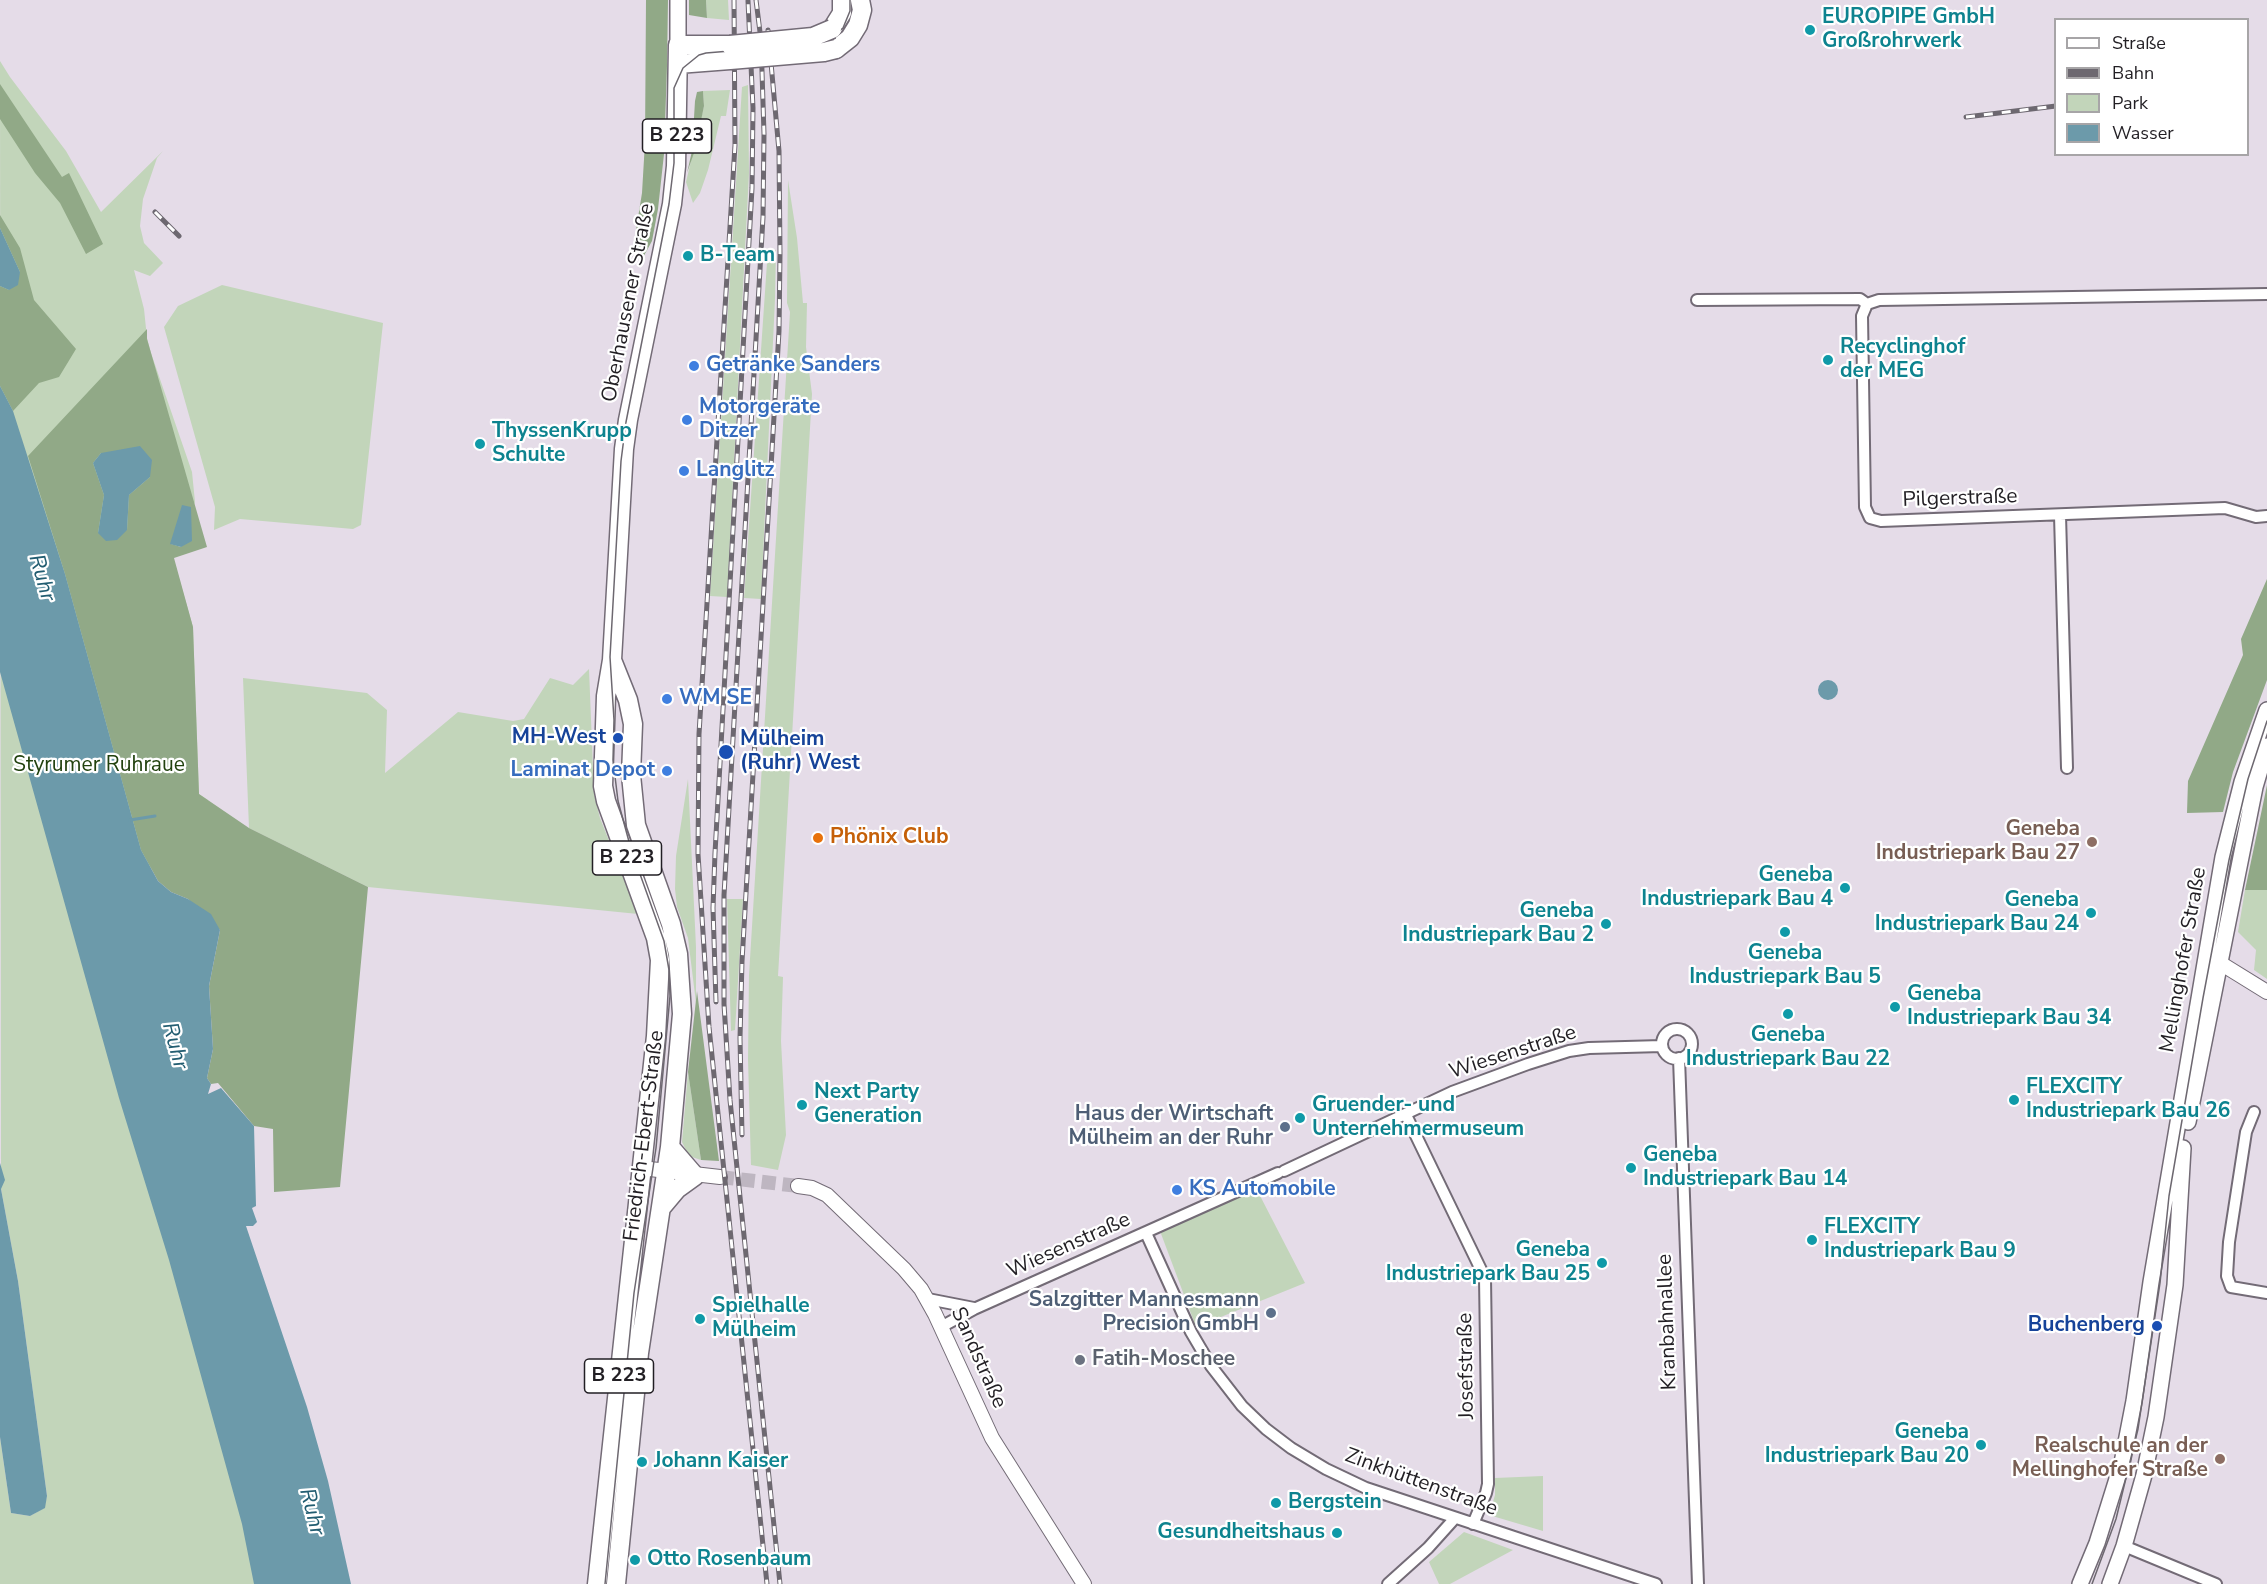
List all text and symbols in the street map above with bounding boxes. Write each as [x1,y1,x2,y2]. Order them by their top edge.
place label: EUROPIPE GmbH Großrohrwerk [1822,5,1995,55]
legend [2054,18,2249,156]
marker: EUROPIPE GmbH Großrohrwerk [1803,23,1817,37]
text: Straße [2112,31,2166,55]
text: Bahn [2112,61,2154,85]
text: Park [2112,91,2148,115]
road number: B 223 [642,119,712,153]
text: Wasser [2112,121,2174,145]
street label: Oberhausener Straße [597,201,661,405]
place label: B-Team [700,243,775,269]
marker: B-Team [681,249,695,263]
place label: Recyclinghof der MEG [1840,335,1965,385]
place label: Getränke Sanders [706,353,880,379]
marker: Recyclinghof der MEG [1821,353,1835,367]
marker: Getränke Sanders [687,359,701,373]
place label: Motorgeräte Ditzer [699,395,820,445]
marker: Motorgeräte Ditzer [680,413,694,427]
place label: ThyssenKrupp Schulte [492,419,632,469]
marker: ThyssenKrupp Schulte [473,437,487,451]
place label: Langlitz [696,458,774,484]
marker: Langlitz [677,464,691,478]
street label: Pilgerstraße [1902,484,2018,514]
water label: Ruhr [22,552,60,604]
place label: WM SE [679,686,752,712]
marker: WM SE [660,692,674,706]
place label: MH-West [512,725,606,751]
place label: Mülheim (Ruhr) West [740,727,860,777]
marker: MH-West [611,731,625,745]
marker: Mülheim (Ruhr) West [717,743,735,761]
park label: Styrumer Ruhraue [13,753,185,779]
place label: Laminat Depot [510,758,655,784]
marker: Laminat Depot [660,764,674,778]
place label: Geneba Industriepark Bau 27 [1876,817,2080,867]
place label: Phönix Club [830,825,949,851]
marker: Phönix Club [811,831,825,845]
marker: Geneba Industriepark Bau 27 [2085,835,2099,849]
road number: B 223 [592,841,662,875]
place label: Geneba Industriepark Bau 4 [1641,863,1833,913]
street label: Mellinghofer Straße [2155,865,2213,1055]
marker: Geneba Industriepark Bau 4 [1838,881,1852,895]
place label: Geneba Industriepark Bau 24 [1875,888,2079,938]
place label: Geneba Industriepark Bau 2 [1402,899,1594,949]
marker: Geneba Industriepark Bau 24 [2084,906,2098,920]
marker: Geneba Industriepark Bau 2 [1599,917,1613,931]
marker: Geneba Industriepark Bau 5 [1778,925,1792,939]
place label: Geneba Industriepark Bau 5 [1689,941,1881,991]
place label: Geneba Industriepark Bau 34 [1907,982,2111,1032]
marker: Geneba Industriepark Bau 34 [1888,1000,1902,1014]
marker: Geneba Industriepark Bau 22 [1781,1007,1795,1021]
water label: Ruhr [155,1020,193,1072]
street label: Wiesenstraße [1446,1021,1580,1085]
place label: Geneba Industriepark Bau 22 [1686,1023,1890,1073]
street label: Friedrich-Ebert-Straße [620,1029,670,1243]
place label: FLEXCITY Industriepark Bau 26 [2026,1075,2230,1125]
place label: Next Party Generation [814,1080,922,1130]
place label: Gruender- und Unternehmermuseum [1312,1093,1524,1143]
marker: FLEXCITY Industriepark Bau 26 [2007,1093,2021,1107]
marker: Next Party Generation [795,1098,809,1112]
place label: Haus der Wirtschaft Mülheim an der Ruhr [1068,1102,1273,1152]
marker: Gruender- und Unternehmermuseum [1293,1111,1307,1125]
marker: Haus der Wirtschaft Mülheim an der Ruhr [1278,1120,1292,1134]
place label: Geneba Industriepark Bau 14 [1643,1143,1847,1193]
marker: Geneba Industriepark Bau 14 [1624,1161,1638,1175]
place label: KS Automobile [1189,1177,1336,1203]
marker: KS Automobile [1170,1183,1184,1197]
street label: Wiesenstraße [1003,1208,1135,1284]
place label: FLEXCITY Industriepark Bau 9 [1824,1215,2016,1265]
marker: FLEXCITY Industriepark Bau 9 [1805,1233,1819,1247]
place label: Geneba Industriepark Bau 25 [1386,1238,1590,1288]
street label: Kranbahnallee [1653,1253,1683,1391]
marker: Geneba Industriepark Bau 25 [1595,1256,1609,1270]
place label: Salzgitter Mannesmann Precision GmbH [1029,1288,1259,1338]
place label: Spielhalle Mülheim [712,1294,810,1344]
street label: Sandstraße [944,1303,1012,1413]
marker: Salzgitter Mannesmann Precision GmbH [1264,1306,1278,1320]
marker: Spielhalle Mülheim [693,1312,707,1326]
street label: Josefstraße [1453,1312,1481,1420]
place label: Buchenberg [2028,1313,2145,1339]
marker: Buchenberg [2150,1319,2164,1333]
place label: Fatih-Moschee [1092,1347,1235,1373]
marker: Fatih-Moschee [1073,1353,1087,1367]
road number: B 223 [584,1359,654,1393]
place label: Geneba Industriepark Bau 20 [1765,1420,1969,1470]
place label: Realschule an der Mellinghofer Straße [2012,1434,2208,1484]
marker: Geneba Industriepark Bau 20 [1974,1438,1988,1452]
street label: Zinkhüttenstraße [1341,1444,1501,1522]
place label: Johann Kaiser [654,1449,788,1475]
marker: Realschule an der Mellinghofer Straße [2213,1452,2227,1466]
marker: Johann Kaiser [635,1455,649,1469]
water label: Ruhr [292,1486,330,1538]
place label: Bergstein [1288,1490,1382,1516]
marker: Bergstein [1269,1496,1283,1510]
place label: Gesundheitshaus [1157,1520,1325,1546]
marker: Gesundheitshaus [1330,1526,1344,1540]
place label: Otto Rosenbaum [647,1547,811,1573]
marker: Otto Rosenbaum [628,1553,642,1567]

